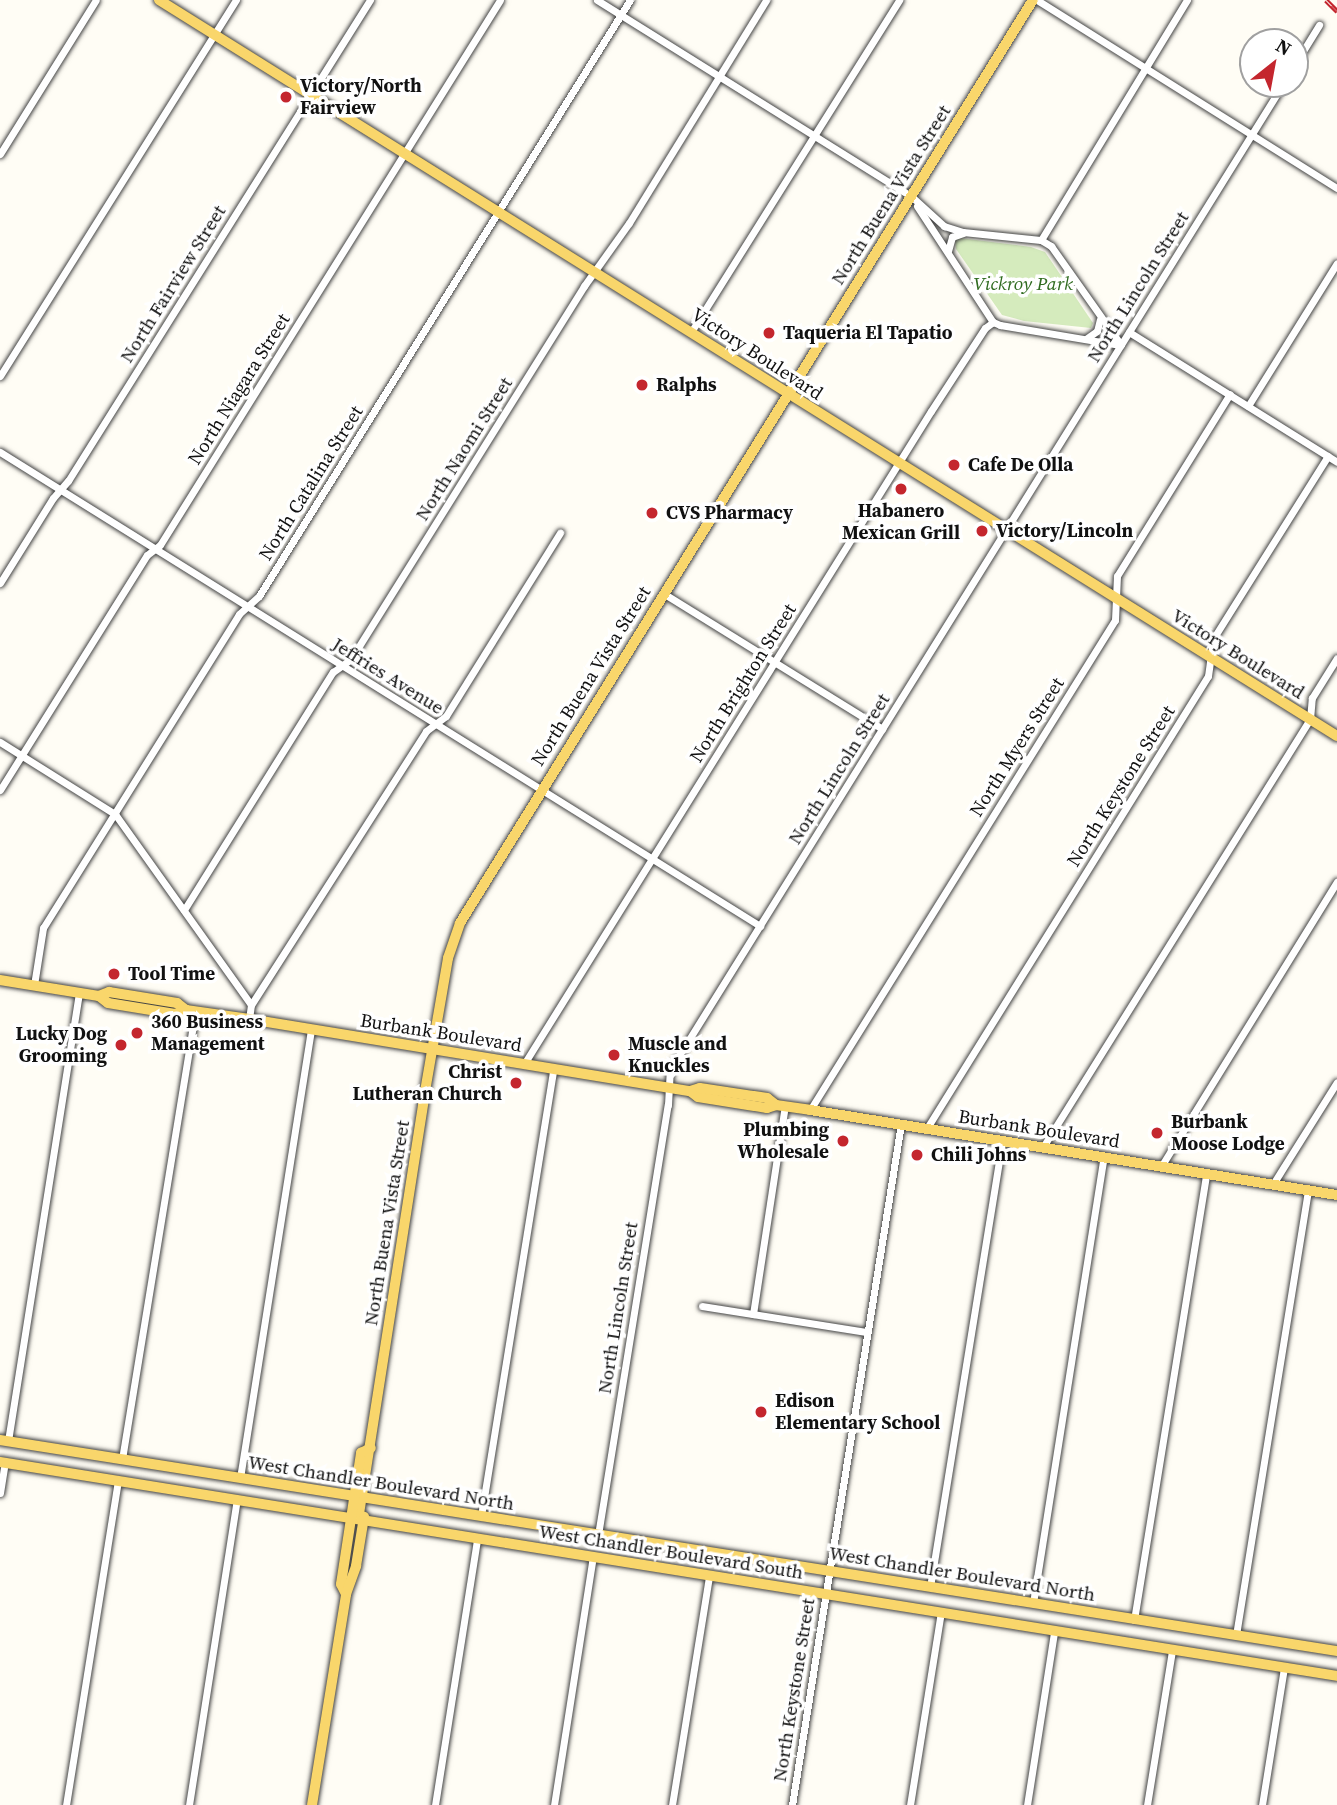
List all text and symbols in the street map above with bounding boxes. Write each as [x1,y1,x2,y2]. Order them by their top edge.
north arrow [1239,28,1309,98]
text: N [1271,32,1296,61]
place label: Victory/North Fairview [300,75,422,119]
marker: Victory/North Fairview [278,89,294,105]
street label: North Buena Vista Street [826,101,956,289]
street label: North Fairview Street [115,201,231,367]
street label: North Lincoln Street [1082,207,1194,367]
park label: Vickroy Park [973,273,1073,295]
street label: Victory Boulevard [687,303,827,405]
street label: North Niagara Street [183,309,295,469]
place label: Taqueria El Tapatio [783,322,953,344]
marker: Taqueria El Tapatio [761,325,777,341]
street label: North Naomi Street [411,373,517,525]
place label: Ralphs [656,374,717,396]
marker: Ralphs [634,377,650,393]
street label: North Catalina Street [254,401,368,565]
place label: Cafe De Olla [968,454,1073,476]
marker: Cafe De Olla [946,457,962,473]
marker: Habanero Mexican Grill [893,481,909,497]
place label: Habanero Mexican Grill [842,500,960,544]
place label: CVS Pharmacy [666,502,793,524]
marker: CVS Pharmacy [644,505,660,521]
place label: Victory/Lincoln [996,520,1133,542]
marker: Victory/Lincoln [974,523,990,539]
street label: North Buena Vista Street [526,582,656,770]
street label: North Brighton Street [685,599,801,767]
street label: Victory Boulevard [1167,604,1309,704]
street label: Jeffries Avenue [328,633,448,719]
street label: North Myers Street [965,673,1069,821]
street label: North Lincoln Street [783,689,895,849]
street label: North Keystone Street [1062,701,1180,871]
place label: Tool Time [128,963,215,985]
marker: Tool Time [106,966,122,982]
street label: Burbank Boulevard [359,1009,523,1057]
place label: 360 Business Management [151,1011,265,1055]
place label: Lucky Dog Grooming [15,1023,107,1067]
marker: 360 Business Management [129,1025,145,1041]
place label: Muscle and Knuckles [628,1033,727,1077]
marker: Lucky Dog Grooming [113,1037,129,1053]
marker: Muscle and Knuckles [606,1047,622,1063]
place label: Christ Lutheran Church [353,1061,502,1105]
marker: Christ Lutheran Church [508,1075,524,1091]
street label: Burbank Boulevard [957,1105,1121,1153]
place label: Burbank Moose Lodge [1171,1111,1285,1155]
street label: North Buena Vista Street [359,1119,415,1327]
place label: Plumbing Wholesale [737,1119,829,1163]
marker: Burbank Moose Lodge [1149,1125,1165,1141]
marker: Plumbing Wholesale [835,1133,851,1149]
place label: Chili Johns [931,1144,1026,1166]
marker: Chili Johns [909,1147,925,1163]
street label: North Lincoln Street [593,1221,643,1395]
place label: Edison Elementary School [775,1390,940,1434]
marker: Edison Elementary School [753,1404,769,1420]
street label: West Chandler Boulevard North [246,1451,516,1515]
street label: West Chandler Boulevard South [537,1520,805,1584]
street label: West Chandler Boulevard North [827,1542,1097,1606]
street label: North Keystone Street [768,1597,820,1783]

